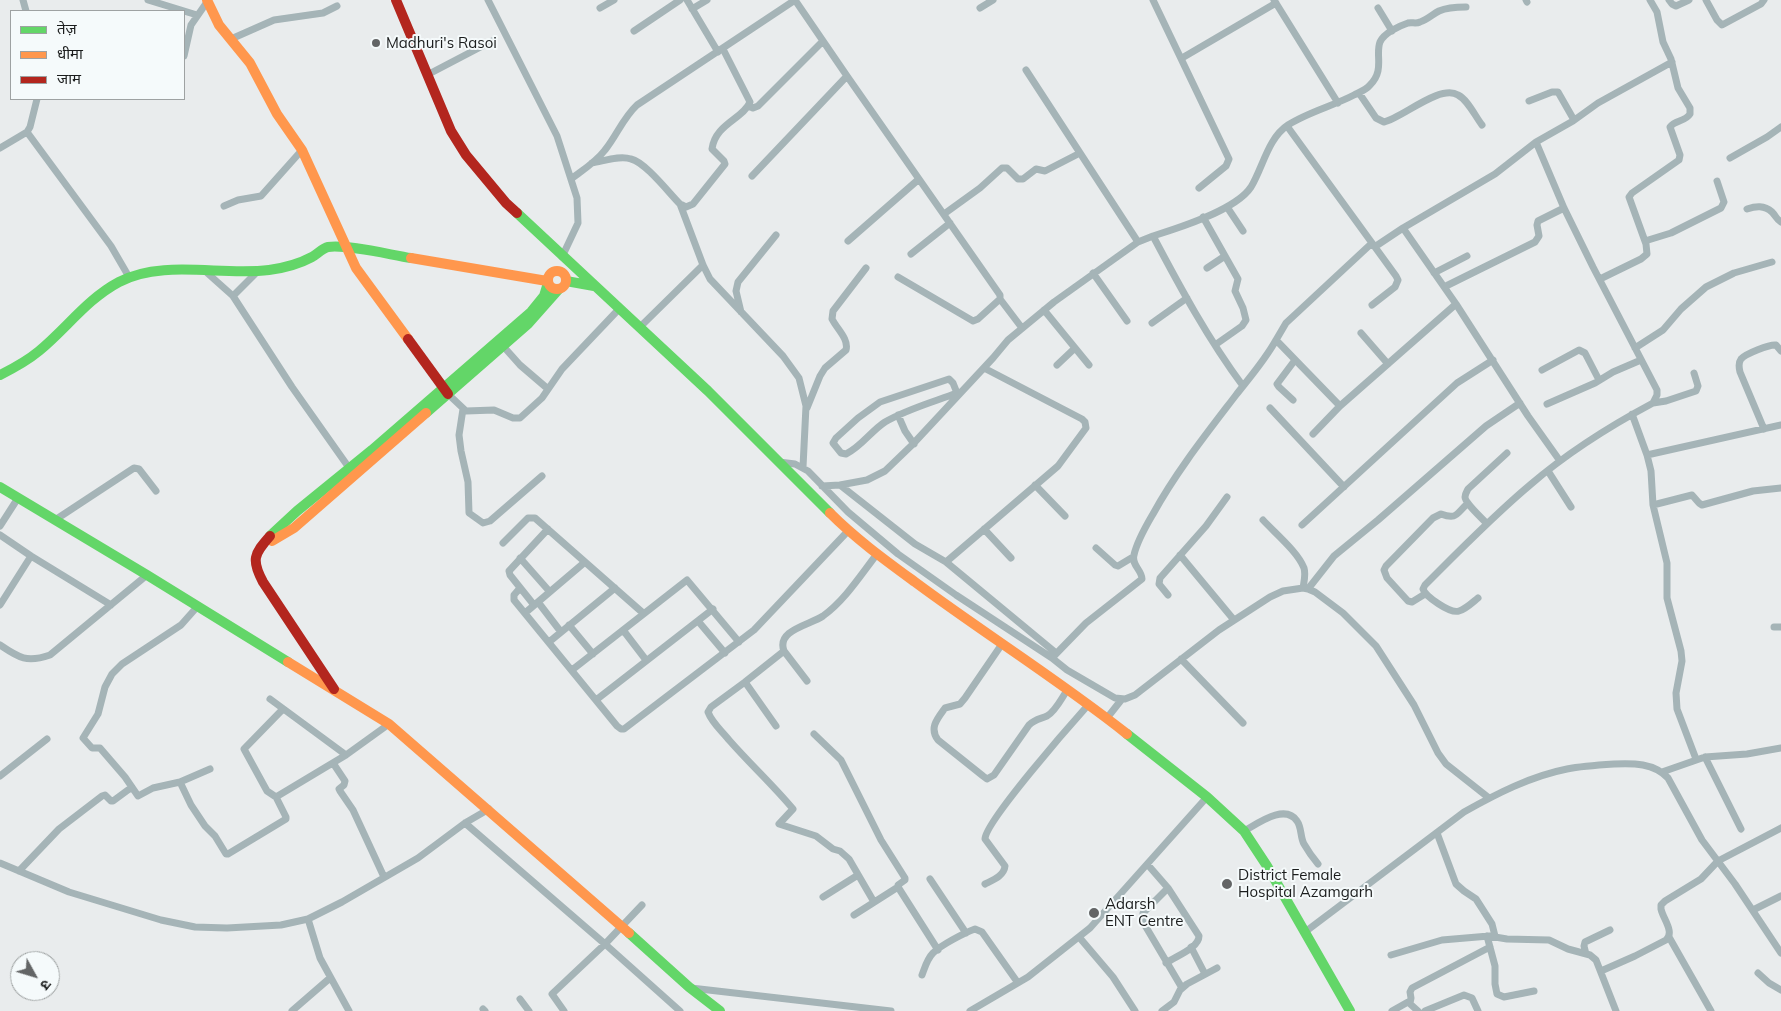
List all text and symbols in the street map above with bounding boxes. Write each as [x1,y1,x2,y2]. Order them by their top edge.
legend [10,10,185,100]
text: तेज़ [57,19,77,38]
place label: Madhuri's Rasoi [386,34,497,52]
marker: Madhuri's Rasoi [370,37,382,49]
text: धीमा [57,44,83,63]
text: जाम [57,69,81,88]
place label: District Female Hospital Azamgarh [1238,866,1373,901]
marker: District Female Hospital Azamgarh [1220,877,1234,891]
place label: Adarsh ENT Centre [1105,895,1183,930]
marker: Adarsh ENT Centre [1087,906,1101,920]
north arrow [10,951,60,1001]
text: उ [36,976,55,994]

